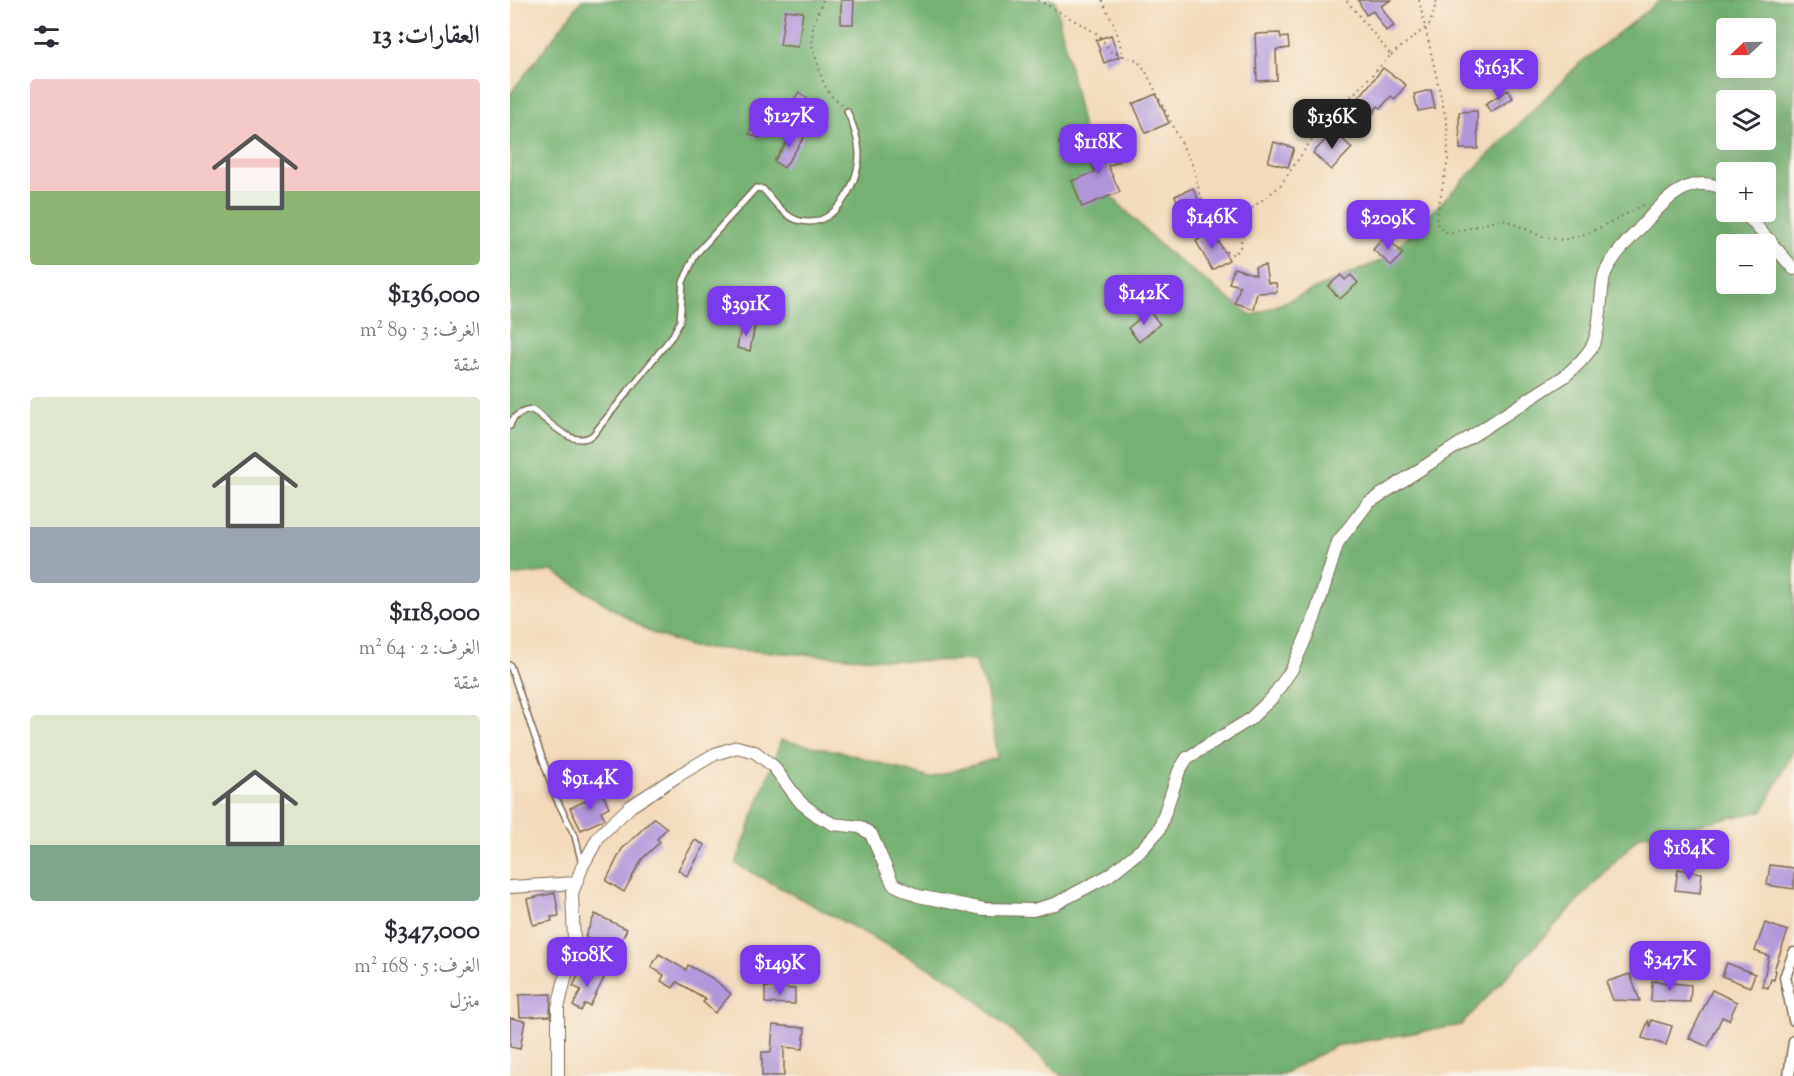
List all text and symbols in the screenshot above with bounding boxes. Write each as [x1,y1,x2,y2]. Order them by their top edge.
text: العقارات: 13 [373,18,480,55]
north arrow [1716,18,1776,78]
map controls [1716,18,1776,294]
icon: filters [30,20,63,53]
pin: $163K [1457,50,1541,101]
text: $163K [1474,55,1524,84]
button: layers [1716,90,1776,150]
pin: $127K [747,98,831,149]
pin: $136K [1290,99,1374,150]
text: $127K [763,103,815,132]
text: $136K [1307,104,1357,133]
icon: home [201,118,309,226]
pin: $118K [1056,124,1140,175]
text: $118K [1074,129,1122,158]
button: + [1716,162,1776,222]
pin: $146K [1170,199,1254,250]
pin: $209K [1346,200,1430,251]
text: $146K [1186,204,1238,233]
text: $209K [1361,205,1415,234]
button: − [1716,234,1776,294]
pin: $142K [1102,275,1186,326]
text: $136,000 [388,277,480,314]
text: $142K [1118,280,1170,309]
pin: $391K [704,286,788,337]
text: $391K [721,291,771,320]
text: الغرف: 3 · 89 m² [360,317,480,346]
text: شقة [454,352,480,381]
icon: home [201,436,309,544]
text: $118,000 [389,595,480,632]
text: الغرف: 2 · 64 m² [359,635,480,664]
text: شقة [454,670,480,699]
icon: home [201,754,309,862]
pin: $91.4K [541,760,639,811]
text: $91.4K [562,765,618,794]
pin: $184K [1647,830,1731,881]
text: $184K [1663,835,1715,864]
text: $347,000 [384,913,480,950]
pin: $108K [545,937,629,988]
pin: $347K [1628,941,1712,992]
text: $108K [561,942,613,971]
pin: $149K [738,945,822,996]
text: $347K [1643,946,1697,975]
text: $149K [754,950,806,979]
text: الغرف: 5 · 168 m² [354,953,480,982]
text: منزل [449,988,480,1017]

